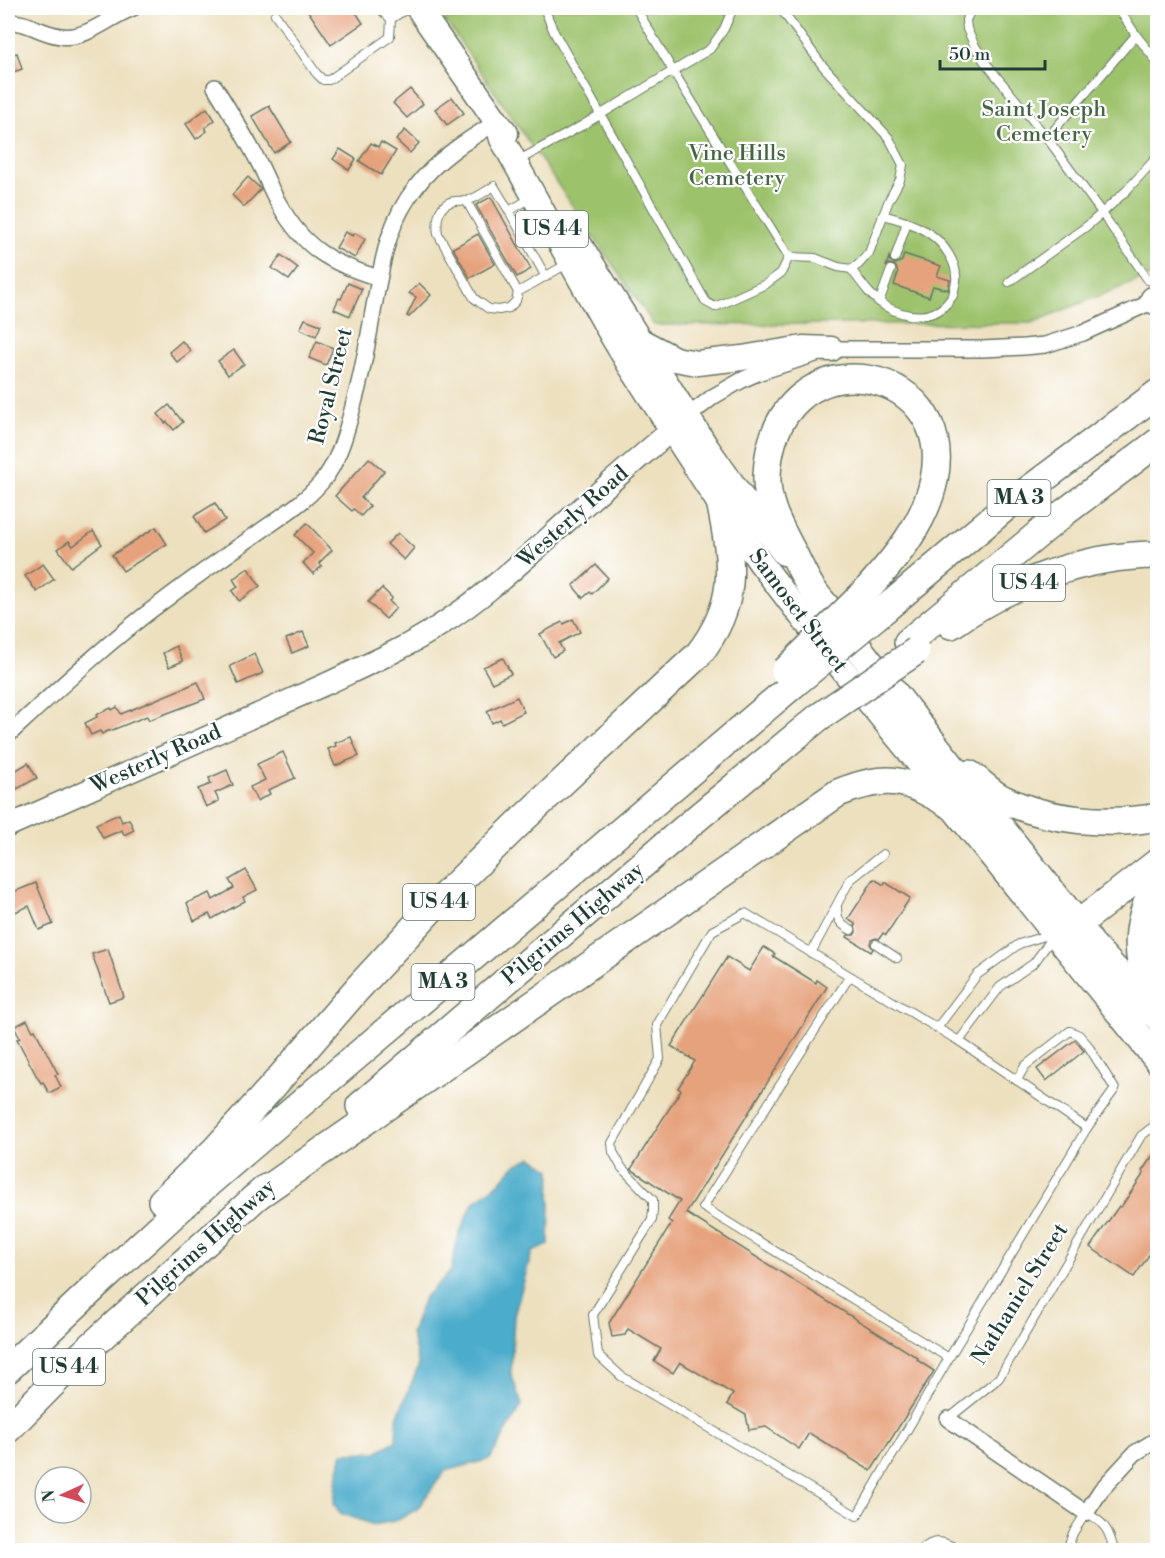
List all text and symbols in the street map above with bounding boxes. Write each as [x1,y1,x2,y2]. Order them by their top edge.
scale bar [940,33,1045,71]
text: 50 m [949,43,991,66]
park label: Saint Joseph Cemetery [982,96,1106,148]
park label: Vine Hills Cemetery [687,140,786,192]
road number: US 44 [516,211,588,247]
street label: Royal Street [303,325,359,447]
street label: Westerly Road [511,460,634,575]
road number: MA 3 [988,480,1050,516]
street label: Samoset Street [743,544,854,678]
road number: US 44 [993,565,1065,601]
street label: Westerly Road [86,718,226,800]
street label: Pilgrims Highway [496,856,650,991]
road number: US 44 [403,884,475,920]
road number: MA 3 [412,964,474,1000]
street label: Pilgrims Highway [131,1173,281,1312]
street label: Nathaniel Street [966,1218,1074,1370]
road number: US 44 [33,1349,105,1385]
north arrow [33,1465,93,1525]
text: N [39,1489,59,1503]

